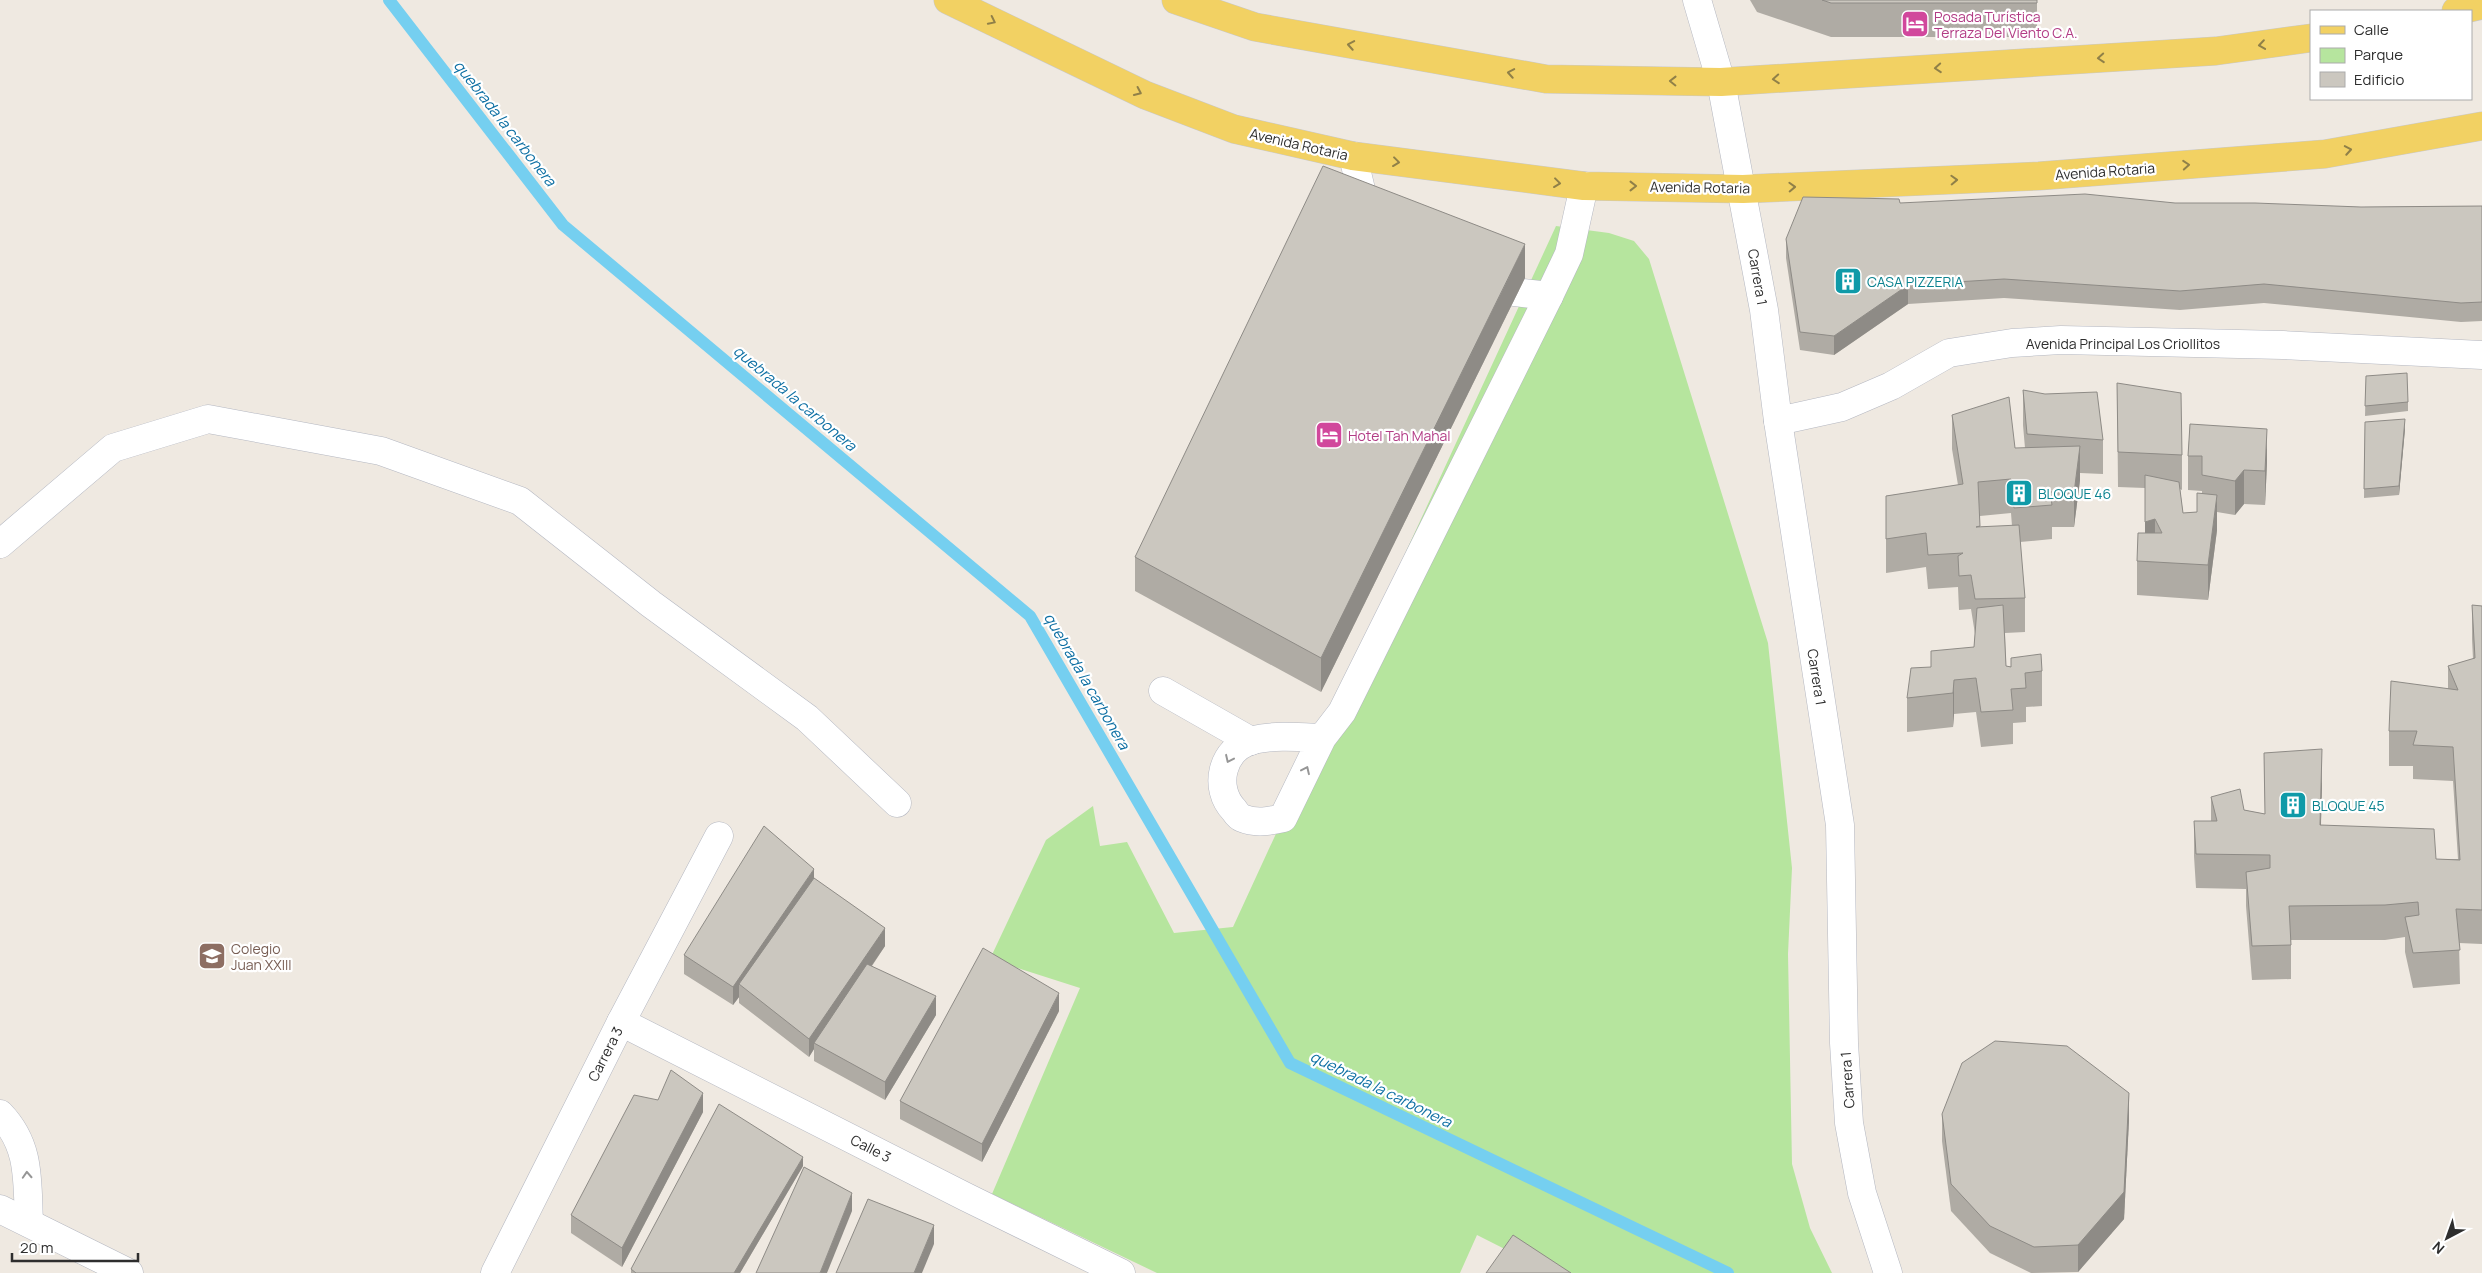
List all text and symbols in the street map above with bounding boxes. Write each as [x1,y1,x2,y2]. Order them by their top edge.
place label: Posada Turística Terraza Del Viento C.A. [1934,7,2078,42]
hotel icon: Posada Turística Terraza Del Viento C.A. [1900,9,1930,39]
legend [2310,10,2472,100]
one-way arrow [987,15,996,26]
text: Calle [2354,19,2389,40]
one-way arrow [2258,39,2266,50]
one-way arrow [1346,40,1355,50]
text: Parque [2354,44,2403,65]
one-way arrow [2096,53,2104,64]
water label: quebrada la carbonera [449,56,561,191]
one-way arrow [1934,63,1942,74]
one-way arrow [1506,68,1515,78]
text: Edificio [2354,69,2405,90]
one-way arrow [1772,73,1780,84]
one-way arrow [1668,76,1676,86]
one-way arrow [1133,86,1142,96]
street label: Avenida Rotaria [1248,123,1350,165]
one-way arrow [2343,146,2352,156]
one-way arrow [1392,156,1400,167]
street label: Avenida Rotaria [2054,158,2156,184]
one-way arrow [2182,160,2190,171]
one-way arrow [1950,175,1958,185]
one-way arrow [1553,177,1561,188]
street label: Avenida Rotaria [1650,177,1750,197]
one-way arrow [1630,181,1637,191]
one-way arrow [1788,181,1796,192]
street label: Carrera 1 [1744,247,1772,307]
building icon: CASA PIZZERIA [1833,266,1863,296]
place label: CASA PIZZERIA [1867,272,1964,291]
street label: Avenida Principal Los Criollitos [2026,334,2220,353]
water label: quebrada la carbonera [729,340,862,456]
hotel icon: Hotel Tah Mahal [1314,420,1344,450]
place label: Hotel Tah Mahal [1348,426,1451,445]
building icon: BLOQUE 46 [2004,478,2034,508]
place label: BLOQUE 46 [2038,484,2111,503]
water label: quebrada la carbonera [1039,609,1135,754]
street label: Carrera 1 [1803,647,1831,707]
one-way arrow [1224,754,1235,763]
one-way arrow [1300,766,1310,775]
building icon: BLOQUE 45 [2278,790,2308,820]
place label: BLOQUE 45 [2312,796,2385,815]
place label: Colegio Juan XXIII [231,939,291,974]
school or university icon: Colegio Juan XXIII [197,941,227,971]
street label: Carrera 3 [583,1023,627,1085]
water label: quebrada la carbonera [1307,1046,1456,1133]
street label: Carrera 1 [1836,1051,1858,1109]
street label: Calle 3 [848,1130,894,1166]
one-way arrow [22,1170,32,1178]
north arrow [2422,1213,2472,1263]
scale bar [12,1230,139,1262]
text: 20 m [20,1237,53,1258]
text: N [2428,1238,2448,1259]

